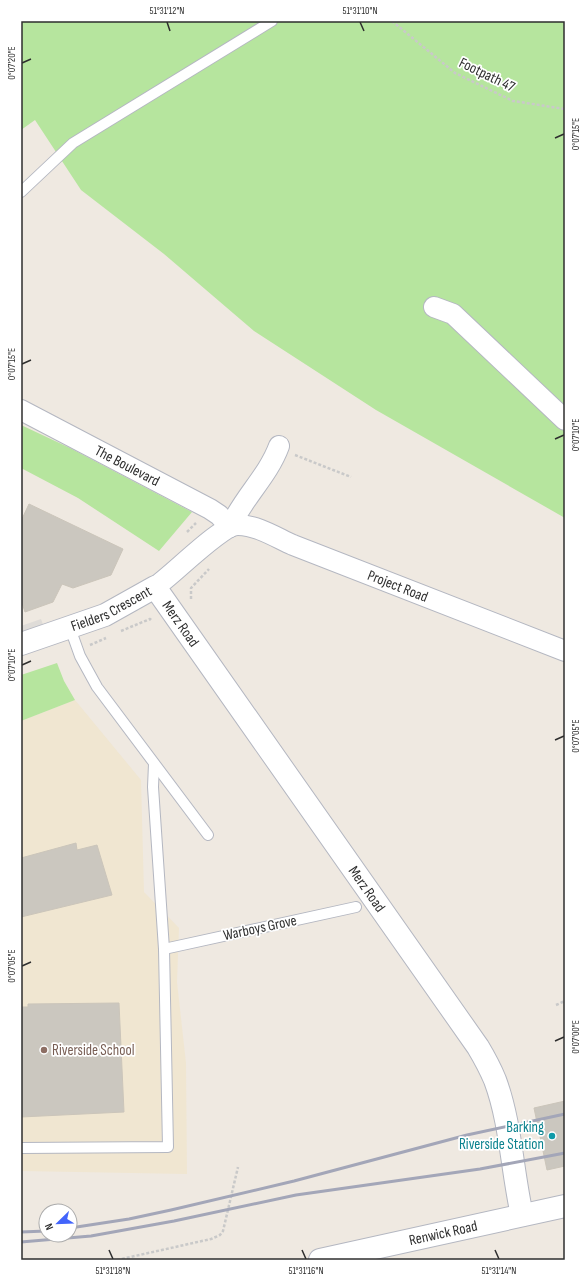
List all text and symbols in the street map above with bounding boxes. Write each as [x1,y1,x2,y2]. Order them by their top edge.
text: 51°31'12"N [150,5,184,17]
text: 51°31'10"N [342,5,378,17]
text: 0°07'20"E [6,46,18,80]
street label: Footpath 47 [456,53,518,97]
text: 0°07'15"E [570,118,582,150]
text: 0°07'15"E [6,348,18,380]
text: 0°07'10"E [570,419,582,451]
street label: The Boulevard [92,441,163,490]
street label: Project Road [365,566,431,606]
street label: Fielders Crescent [68,581,155,636]
street label: Merz Road [158,597,204,650]
text: 0°07'10"E [6,649,18,681]
text: 0°07'05"E [570,719,582,753]
street label: Merz Road [344,862,390,916]
street label: Warboys Grove [221,911,299,945]
text: 0°07'05"E [6,949,18,983]
text: 0°07'00"E [570,1020,582,1054]
place label: Riverside School [52,1041,134,1060]
marker: Riverside School [39,1045,49,1055]
place label: Barking Riverside Station [459,1118,544,1154]
marker: Barking Riverside Station [547,1131,557,1141]
north arrow [38,1203,78,1243]
street label: Renwick Road [407,1216,479,1250]
text: N [42,1221,56,1232]
text: 51°31'18"N [96,1265,130,1277]
text: 51°31'16"N [289,1265,324,1277]
text: 51°31'14"N [482,1265,516,1277]

